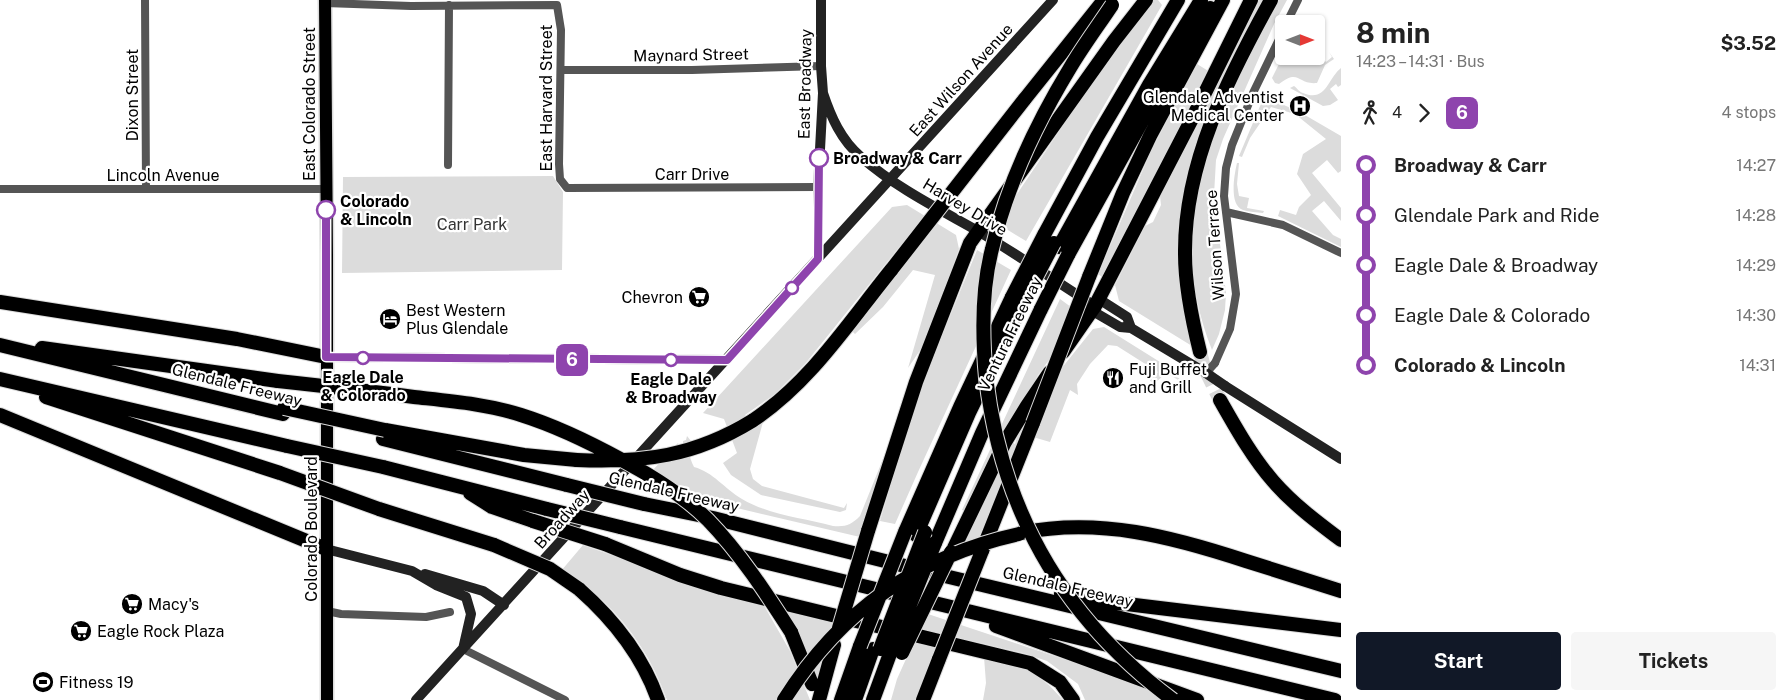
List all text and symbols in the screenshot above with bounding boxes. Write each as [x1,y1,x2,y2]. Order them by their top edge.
north arrow [1275,15,1325,65]
map controls [1275,15,1325,65]
text: 8 min [1356,16,1430,49]
street label: East Wilson Avenue [905,20,1017,140]
street label: East Harvard Street [537,24,556,172]
street label: East Colorado Street [300,27,319,181]
street label: East Broadway [795,28,815,139]
text: $3.52 [1720,32,1776,54]
street label: Maynard Street [633,44,749,66]
street label: Dixon Street [123,49,142,141]
text: 14:23 – 14:31 · Bus [1356,52,1485,71]
place label: Glendale Adventist Medical Center [1143,88,1284,125]
hospital icon: Glendale Adventist Medical Center [1288,94,1312,118]
icon: walk [1356,99,1384,127]
icon: forward [1410,99,1438,127]
text: 6 [1456,102,1468,123]
text: 4 [1392,103,1402,122]
text: 4 stops [1722,103,1776,122]
marker: Broadway & Carr [809,148,829,168]
place label: Broadway & Carr [833,149,962,168]
text: Broadway & Carr [1394,154,1547,176]
text: 14:27 [1736,156,1776,175]
street label: Carr Drive [655,165,729,184]
street label: Lincoln Avenue [106,166,220,185]
street label: Harvey Drive [919,174,1011,240]
street label: Wilson Terrace [1202,189,1228,301]
place label: Colorado & Lincoln [340,192,412,229]
marker: Colorado & Lincoln [316,200,336,220]
text: Glendale Park and Ride [1394,204,1599,226]
text: 14:28 [1736,206,1776,225]
park label: Carr Park [437,215,507,234]
text: Eagle Dale & Broadway [1394,254,1598,276]
text: 14:29 [1736,256,1776,275]
street label: Ventura Freeway [974,273,1046,394]
unlabelled marker [785,281,799,295]
supermarket icon: Chevron [687,285,711,309]
place label: Chevron [621,288,683,307]
place label: Best Western Plus Glendale [406,301,508,338]
text: Eagle Dale & Colorado [1394,304,1590,326]
text: 14:30 [1736,306,1776,325]
hotel icon: Best Western Plus Glendale [378,307,402,331]
line badge: 6 [556,344,588,376]
text: 6 [566,349,578,370]
marker: Eagle Dale & Colorado [356,351,370,365]
marker: Eagle Dale & Broadway [664,353,678,367]
text: Colorado & Lincoln [1394,354,1566,376]
text: 14:31 [1739,356,1776,375]
street label: Glendale Freeway [170,360,304,410]
place label: Fuji Buffet and Grill [1129,360,1207,397]
restaurant icon: Fuji Buffet and Grill [1101,366,1125,390]
place label: Eagle Dale & Colorado [320,368,406,405]
place label: Eagle Dale & Broadway [625,370,717,407]
street label: Colorado Boulevard [302,456,321,602]
street label: Glendale Freeway [607,468,741,516]
street label: Broadway [530,485,594,553]
street label: Glendale Freeway [1001,563,1135,611]
supermarket icon: Macy's [120,592,144,616]
place label: Macy's [148,595,199,614]
supermarket icon: Eagle Rock Plaza [69,619,93,643]
place label: Eagle Rock Plaza [97,622,224,641]
button: Start [1356,632,1561,690]
button: Tickets [1571,632,1776,690]
sports icon: Fitness 19 [31,670,55,694]
place label: Fitness 19 [59,673,133,692]

